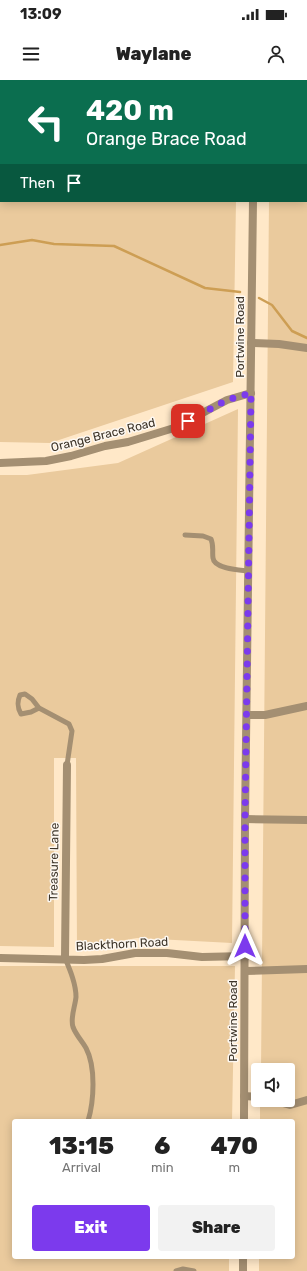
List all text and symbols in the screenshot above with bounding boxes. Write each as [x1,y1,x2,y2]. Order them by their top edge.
text: 13:09 [20,5,62,23]
icon: menu [20,43,42,65]
text: Waylane [116,43,191,65]
icon: person [265,43,287,65]
text: 420 m [86,94,174,127]
icon: left [20,96,72,148]
text: Orange Brace Road [86,128,247,150]
icon: arrive [63,172,85,194]
text: Then [20,174,55,192]
street label: Portwine Road [233,296,247,378]
pin [171,404,205,438]
icon: arrive [177,410,199,432]
street label: Orange Brace Road [49,415,157,455]
street label: Treasure Lane [46,822,62,901]
position arrow [224,925,266,967]
street label: Blackthorn Road [75,935,169,953]
street label: Portwine Road [226,980,240,1062]
map controls [251,1063,295,1107]
button: sound [251,1063,295,1107]
text: 13:15 [49,1132,114,1160]
text: 6 [154,1132,170,1160]
text: 470 [211,1132,258,1160]
text: Arrival [62,1160,101,1175]
text: min [151,1160,174,1175]
text: m [229,1160,240,1175]
button: Exit [32,1205,150,1251]
button: Share [158,1205,275,1251]

